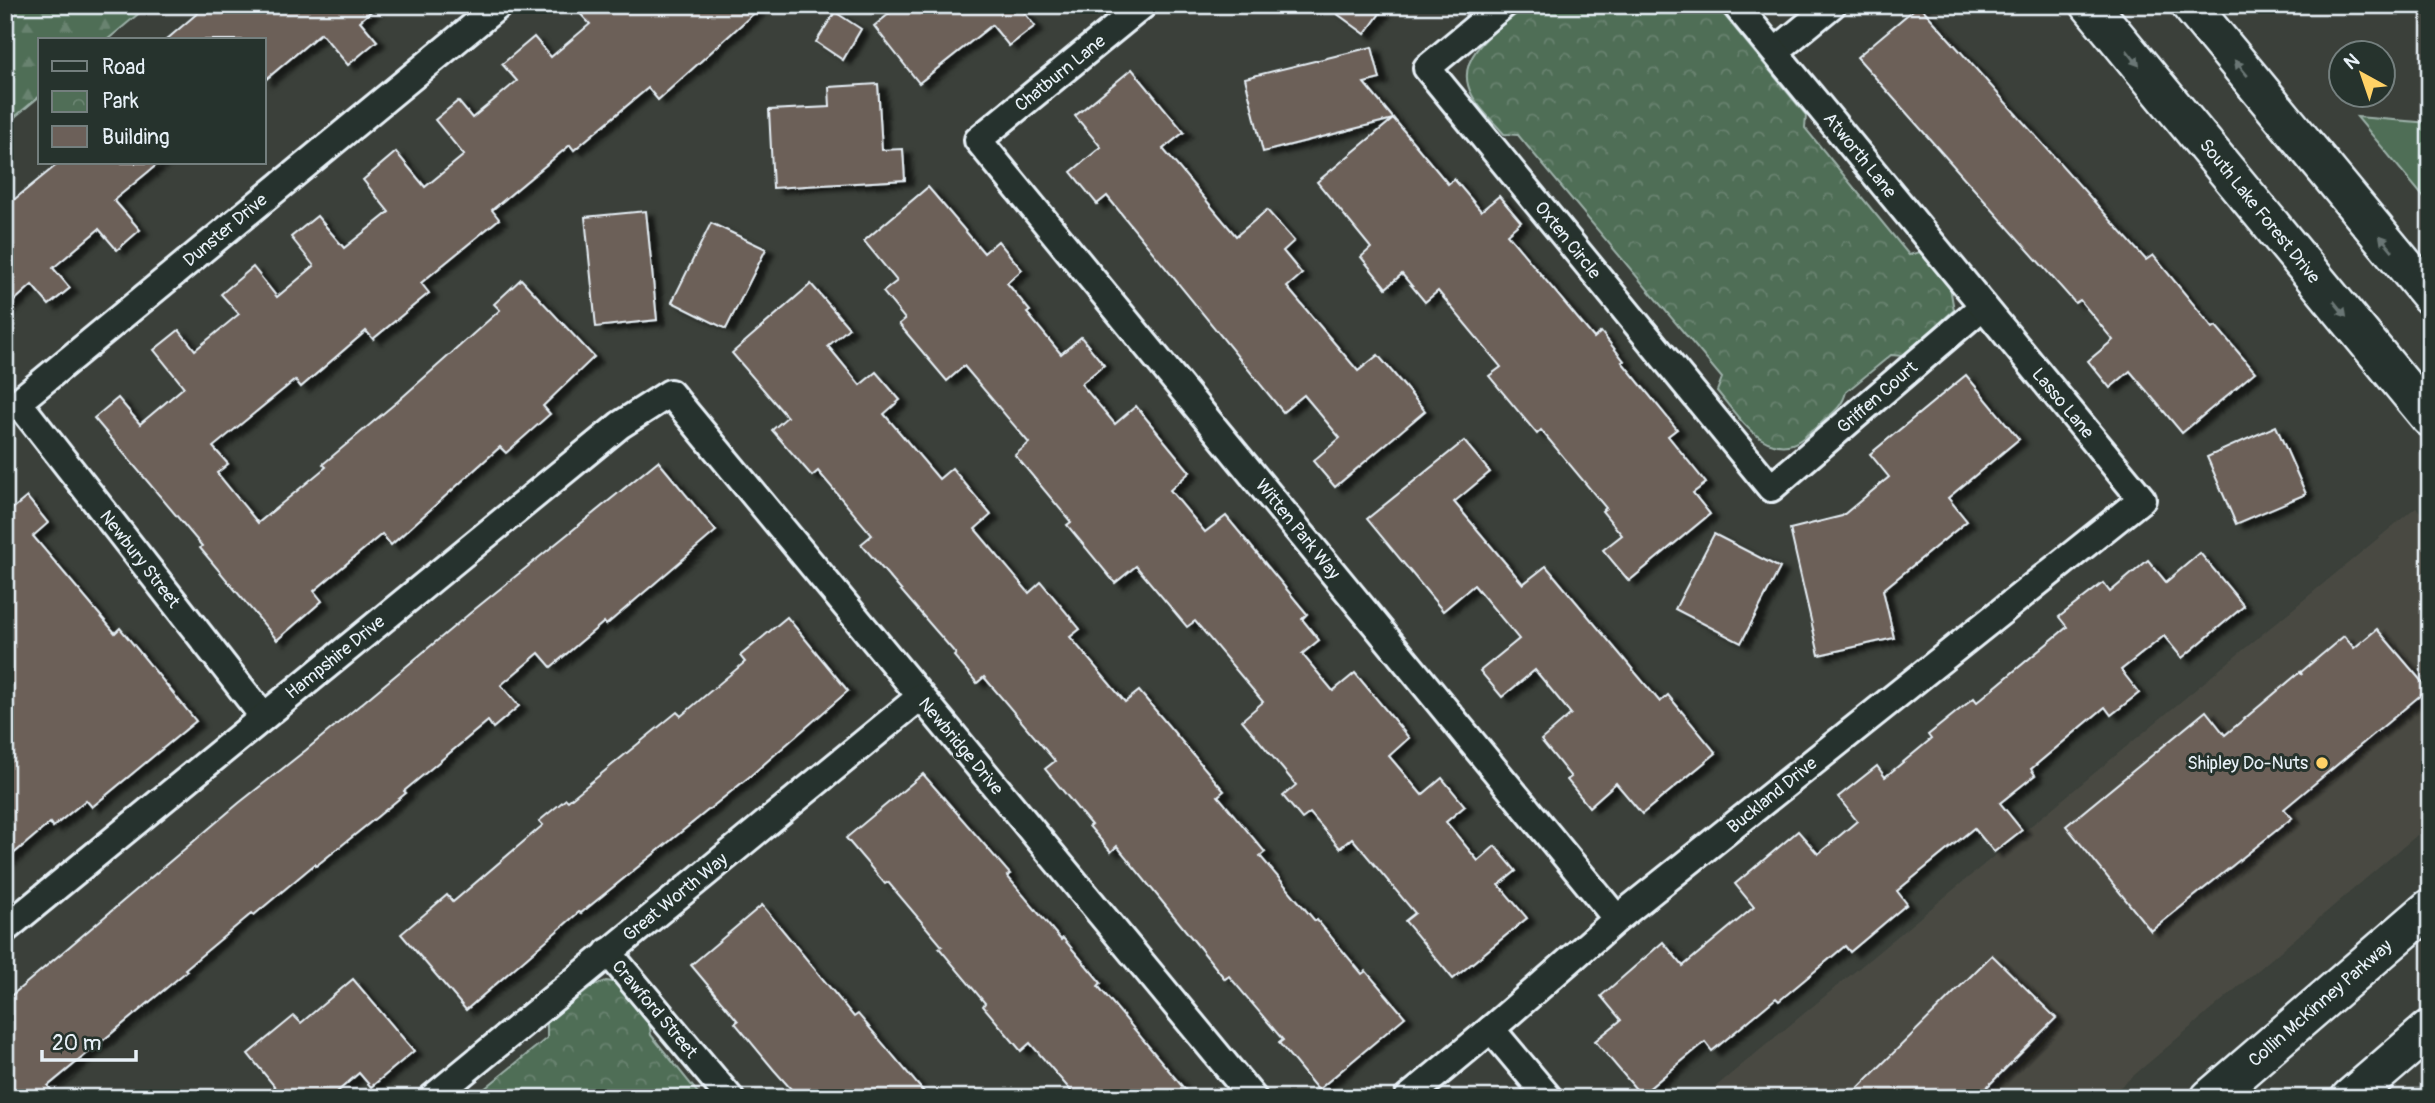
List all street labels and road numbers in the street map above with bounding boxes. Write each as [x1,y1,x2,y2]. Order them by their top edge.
street label: Chatburn Lane [1010,30,1110,117]
street label: Atworth Lane [1818,108,1901,203]
street label: South Lake Forest Drive [2194,134,2325,289]
street label: Dunster Drive [179,188,272,272]
street label: Oxten Circle [1529,197,1606,284]
street label: Griffen Court [1832,356,1923,439]
street label: Lasso Lane [2026,363,2099,443]
street label: Witten Park Way [1250,474,1345,584]
street label: Newbury Street [94,506,185,613]
street label: Hampshire Drive [281,610,390,705]
street label: Newbridge Drive [913,693,1008,800]
street label: Buckland Drive [1723,752,1822,839]
street label: Great Worth Way [618,848,733,947]
street label: Collin McKinney Parkway [2244,934,2397,1072]
street label: Crawford Street [607,955,703,1064]

